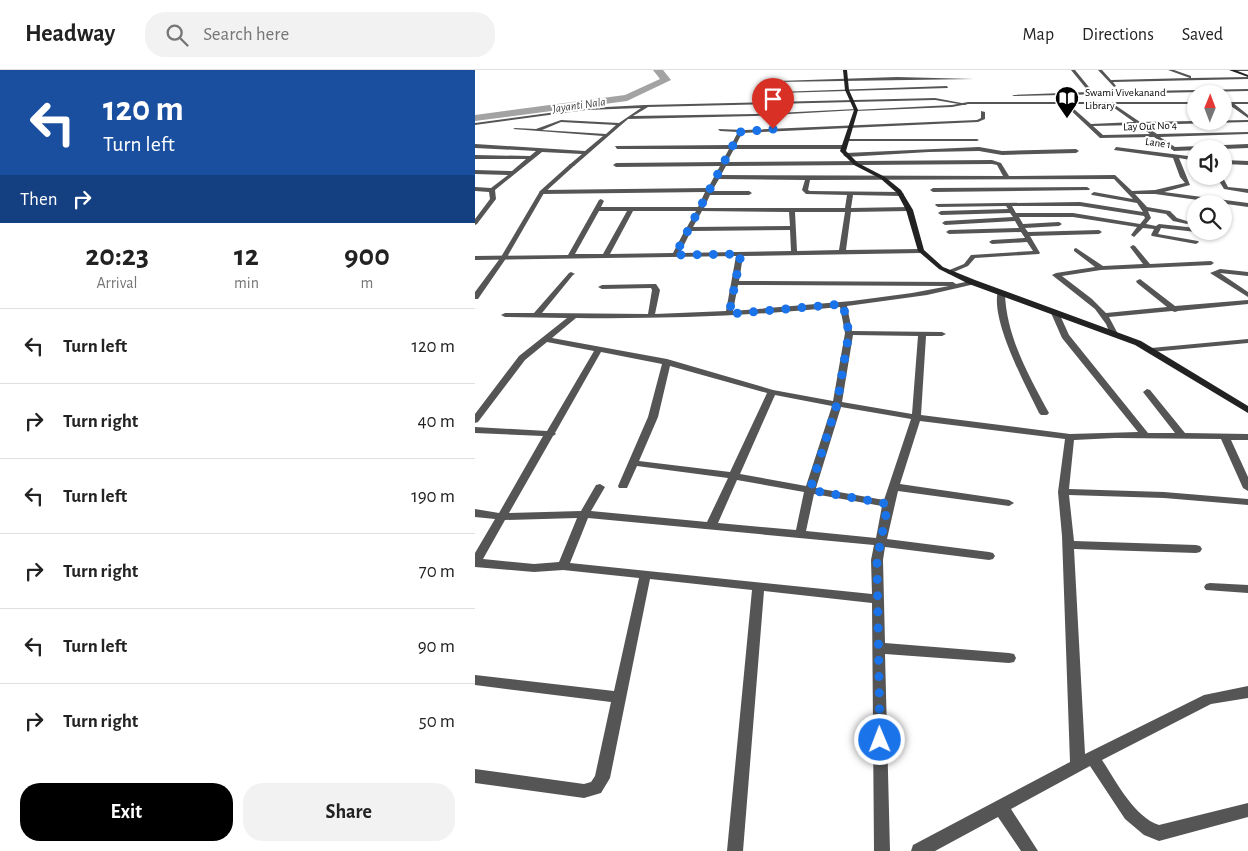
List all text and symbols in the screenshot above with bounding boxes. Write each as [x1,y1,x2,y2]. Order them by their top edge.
search box [145,12,495,57]
icon: search [163,21,191,49]
text: Headway [25,22,115,46]
text: Search here [203,25,289,44]
text: Map [1023,26,1054,44]
text: Directions [1082,26,1154,44]
text: Saved [1182,26,1223,44]
pin [752,78,794,129]
icon: arrive [759,85,787,113]
library icon: Swami Vivekanand Library [1054,85,1080,119]
north arrow [1187,85,1233,130]
map controls [1187,85,1232,240]
place label: Swami Vivekanand Library [1085,87,1166,111]
icon: left [20,90,85,155]
text: 120 m [103,92,184,127]
water label: Jayanti Nala [551,95,606,115]
street label: Lay Out No 4 [1123,120,1177,132]
text: Turn left [103,133,175,155]
street label: Lane 1 [1144,136,1172,150]
button: sound [1187,140,1232,185]
icon: right [68,185,96,213]
text: Then [20,190,58,209]
button: search [1187,195,1232,240]
text: 20:23 [85,241,149,271]
text: 12 [234,241,259,271]
text: 900 [344,241,390,271]
text: Arrival [96,275,138,291]
text: min [234,275,259,291]
text: m [361,275,373,291]
icon: left [20,332,48,360]
text: Turn left [63,337,127,356]
text: 120 m [411,337,455,356]
icon: right [20,407,48,435]
text: Turn right [63,412,138,431]
text: 40 m [417,412,455,431]
icon: left [20,482,48,510]
text: Turn left [63,487,127,506]
text: 190 m [411,487,455,506]
icon: right [20,557,48,585]
text: Turn right [63,562,138,581]
text: 70 m [419,562,455,581]
icon: left [20,632,48,660]
text: Turn left [63,637,127,656]
text: 90 m [418,637,455,656]
icon: right [20,707,48,735]
text: Turn right [63,712,138,731]
text: 50 m [419,712,455,731]
position arrow [853,713,905,765]
button: Exit [20,783,233,841]
button: Share [243,783,455,841]

